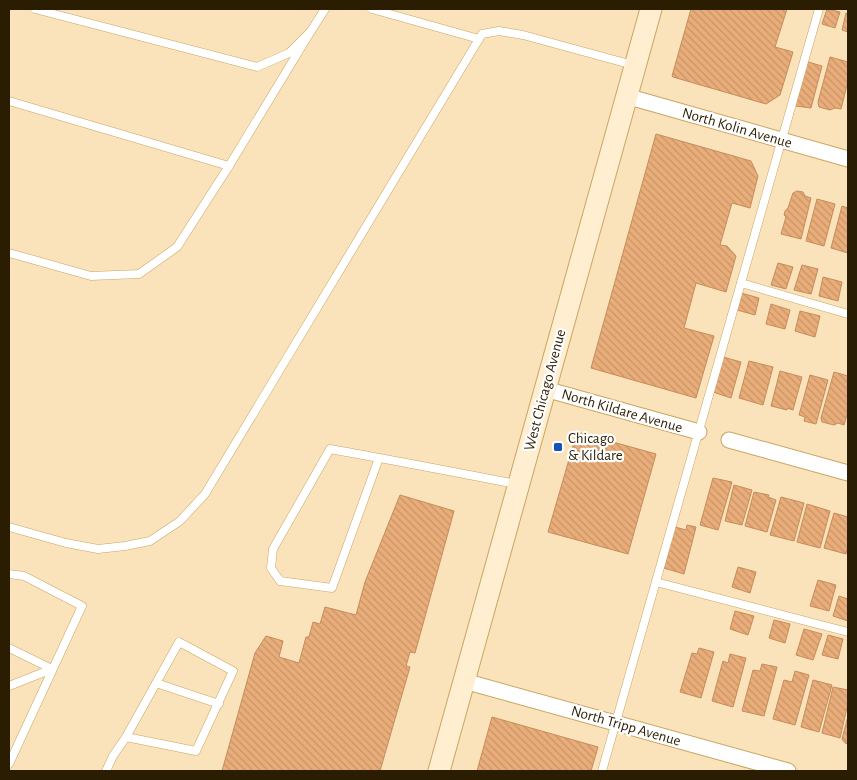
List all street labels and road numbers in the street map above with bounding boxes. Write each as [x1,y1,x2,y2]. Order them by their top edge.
street label: North Kolin Avenue [680,105,794,151]
street label: West Chicago Avenue [522,328,568,452]
street label: North Kildare Avenue [560,387,684,435]
street label: North Tripp Avenue [569,703,683,749]

